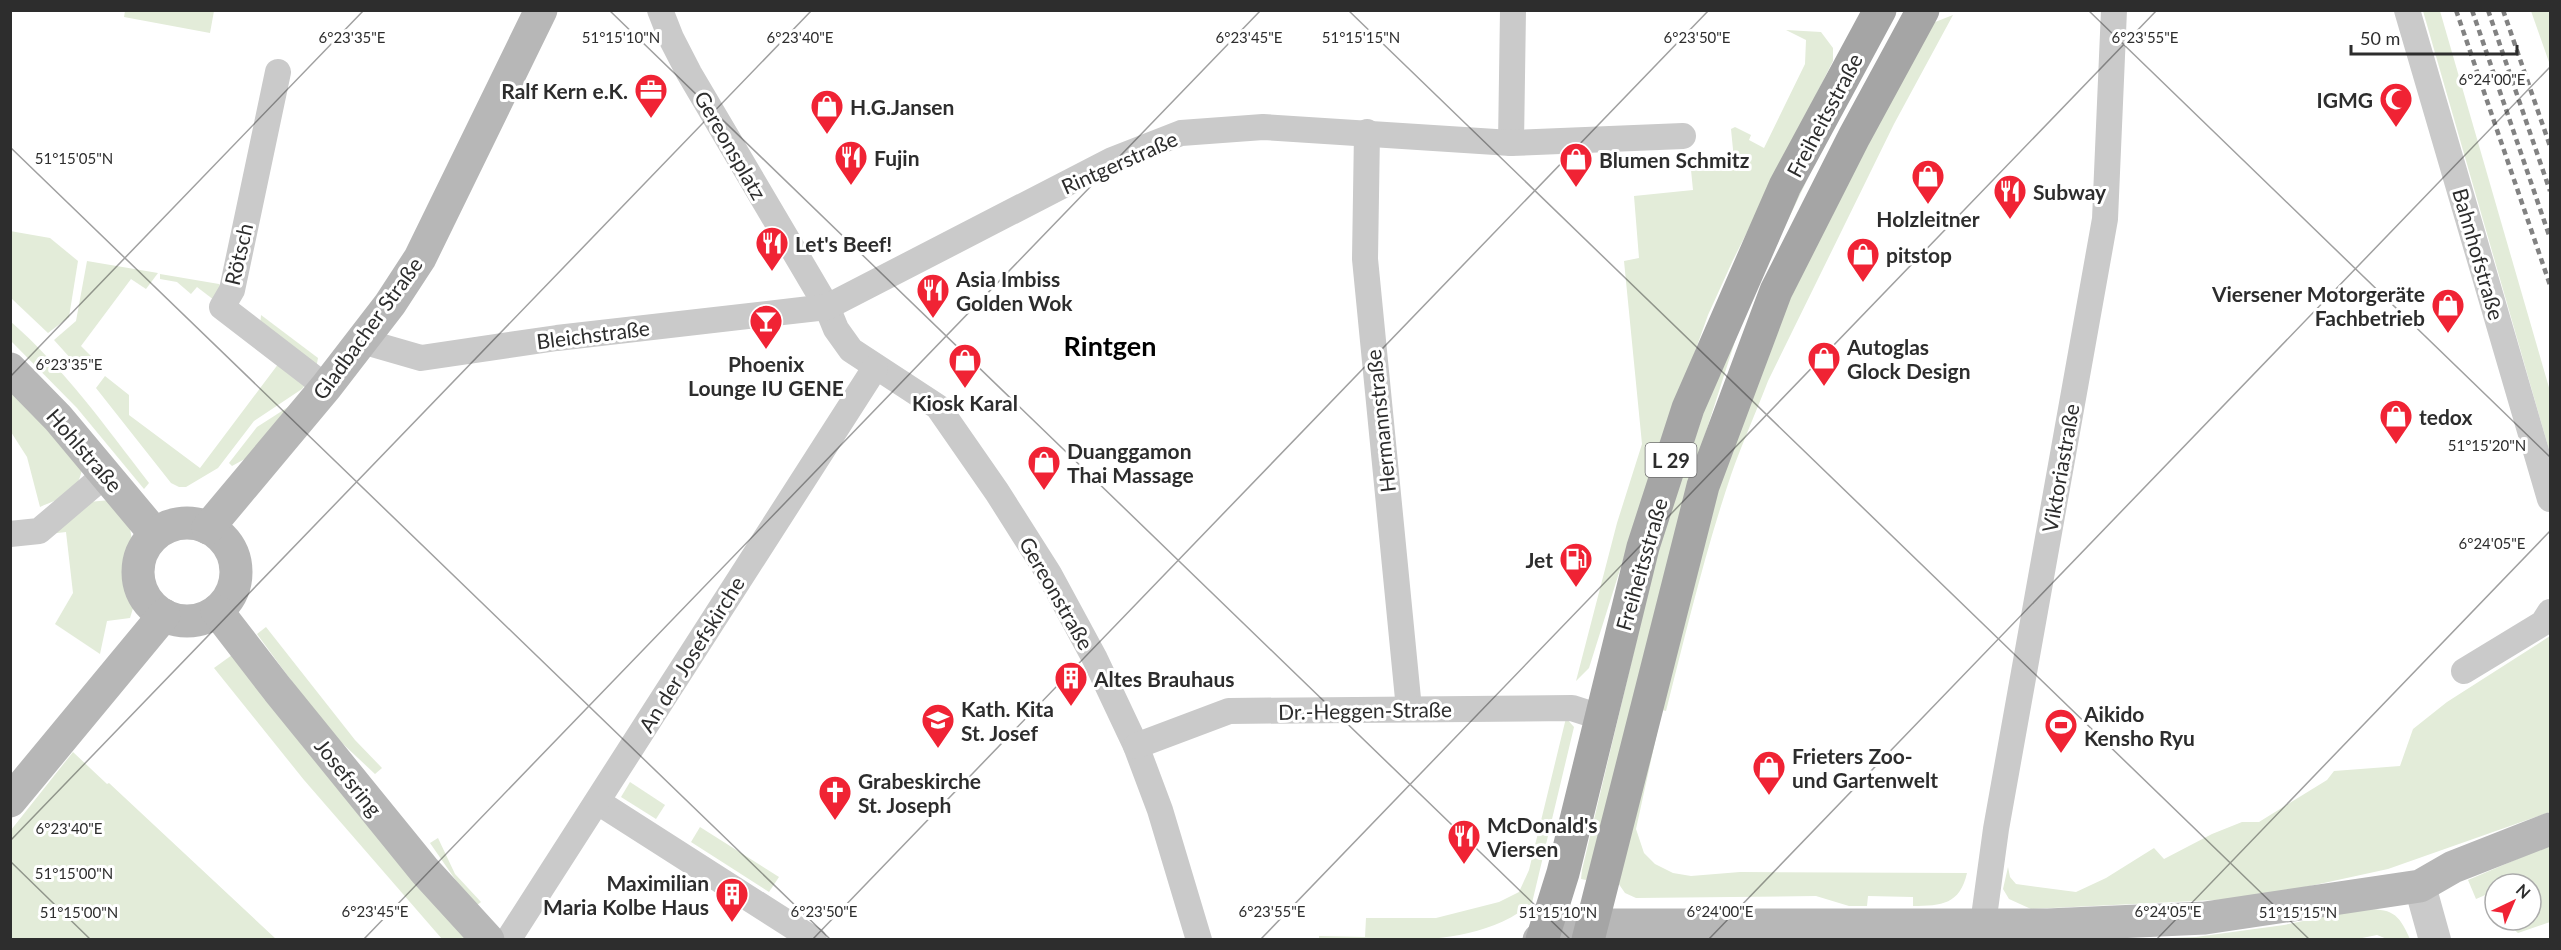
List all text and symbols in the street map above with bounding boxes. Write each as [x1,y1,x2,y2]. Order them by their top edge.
scale bar [2351,18,2518,56]
text: 50 m [2360,27,2400,49]
text: 6°23'35"E [319,28,386,46]
text: 51°15'10"N [582,28,660,46]
text: 6°23'40"E [767,28,834,46]
text: 6°23'45"E [1216,28,1283,46]
text: 51°15'15"N [1322,28,1400,46]
text: 6°23'50"E [1664,28,1731,46]
text: 6°23'55"E [2112,28,2179,46]
street label: Freiheitsstraße [1781,49,1867,181]
text: 6°24'00"E [2459,70,2526,88]
office icon: Ralf Kern e.K. [633,72,669,119]
place label: Ralf Kern e.K. [501,78,628,103]
mosque icon: IGMG [2378,81,2414,128]
street label: Gereonsplatz [690,86,772,204]
place label: IGMG [2316,87,2373,112]
shop icon: H.G.Jansen [809,88,845,135]
place label: H.G.Jansen [850,94,954,119]
street label: Rintgerstraße [1057,125,1181,199]
restaurant icon: Fujin [833,139,869,186]
shop icon: Blumen Schmitz [1558,141,1594,188]
place label: Fujin [874,145,920,170]
place label: Blumen Schmitz [1599,147,1750,172]
text: 51°15'05"N [35,149,113,167]
shop icon: Holzleitner [1910,158,1946,205]
restaurant icon: Subway [1992,173,2028,220]
place label: Subway [2033,179,2107,204]
street label: Bahnhofstraße [2448,185,2510,323]
place label: Holzleitner [1876,206,1980,231]
street label: Rötsch [219,221,257,287]
restaurant icon: Let's Beef! [754,225,790,272]
place label: Let's Beef! [795,231,892,256]
shop icon: pitstop [1845,236,1881,283]
place label: pitstop [1886,242,1952,267]
street label: Gladbacher Straße [307,252,427,404]
place label: Asia Imbiss Golden Wok [955,266,1073,315]
restaurant icon: Asia Imbiss Golden Wok [915,272,951,319]
place label: Viersener Motorgeräte Fachbetrieb [2211,281,2425,330]
shop icon: Viersener Motorgeräte Fachbetrieb [2430,287,2466,334]
bar icon: Phoenix Lounge IU GENE [748,303,784,350]
street label: Bleichstraße [535,315,651,353]
district label: Rintgen [1064,329,1156,362]
place label: Autoglas Glock Design [1846,334,1970,383]
shop icon: Autoglas Glock Design [1806,340,1842,387]
shop icon: Kiosk Karal [947,342,983,389]
street label: Hermannstraße [1360,348,1400,494]
place label: Phoenix Lounge IU GENE [688,351,844,400]
text: 6°23'35"E [36,355,103,373]
place label: Kiosk Karal [912,390,1018,415]
shop icon: tedox [2378,398,2414,445]
street label: Viktoriastraße [2036,402,2084,534]
street label: Hohlstraße [42,403,128,497]
place label: tedox [2419,404,2472,429]
text: 51°15'20"N [2448,436,2526,454]
place label: Duanggamon Thai Massage [1067,438,1194,487]
road number: L 29 [1646,443,1696,477]
shop icon: Duanggamon Thai Massage [1026,444,1062,491]
street label: Freiheitsstraße [1610,495,1672,633]
street label: Gereonstraße [1015,532,1099,654]
text: 6°24'05"E [2459,534,2526,552]
fuel station icon: Jet [1558,541,1594,588]
place label: Jet [1525,547,1553,572]
street label: An der Josefskirche [633,572,749,736]
building icon: Altes Brauhaus [1053,660,1089,707]
place label: Altes Brauhaus [1093,666,1234,691]
place label: Kath. Kita St. Josef [961,696,1054,745]
street label: Dr.-Heggen-Straße [1278,696,1452,724]
place label: Aikido Kensho Ryu [2083,701,2195,750]
school or university icon: Kath. Kita St. Josef [920,702,956,749]
sports icon: Aikido Kensho Ryu [2043,707,2079,754]
street label: Josefsring [310,733,388,821]
place label: Frieters Zoo- und Gartenwelt [1792,743,1938,792]
shop icon: Frieters Zoo- und Gartenwelt [1751,749,1787,796]
place label: Grabeskirche St. Joseph [858,768,981,817]
church icon: Grabeskirche St. Joseph [817,774,853,821]
place label: McDonald's Viersen [1486,812,1598,861]
restaurant icon: McDonald's Viersen [1446,818,1482,865]
text: 6°23'40"E [36,819,103,837]
text: 51°15'00"N [35,864,113,882]
place label: Maximilian Maria Kolbe Haus [543,870,709,919]
north arrow [2483,872,2543,932]
building icon: Maximilian Maria Kolbe Haus [714,876,750,923]
text: N [2513,880,2535,902]
text: 6°23'45"E [342,902,409,920]
text: 6°23'50"E [791,902,858,920]
text: 6°23'55"E [1239,902,1306,920]
text: 6°24'00"E [1687,902,1754,920]
text: 6°24'05"E [2135,902,2202,920]
text: 51°15'00"N [40,903,118,921]
text: 51°15'10"N [1519,903,1597,921]
text: 51°15'15"N [2259,903,2337,921]

